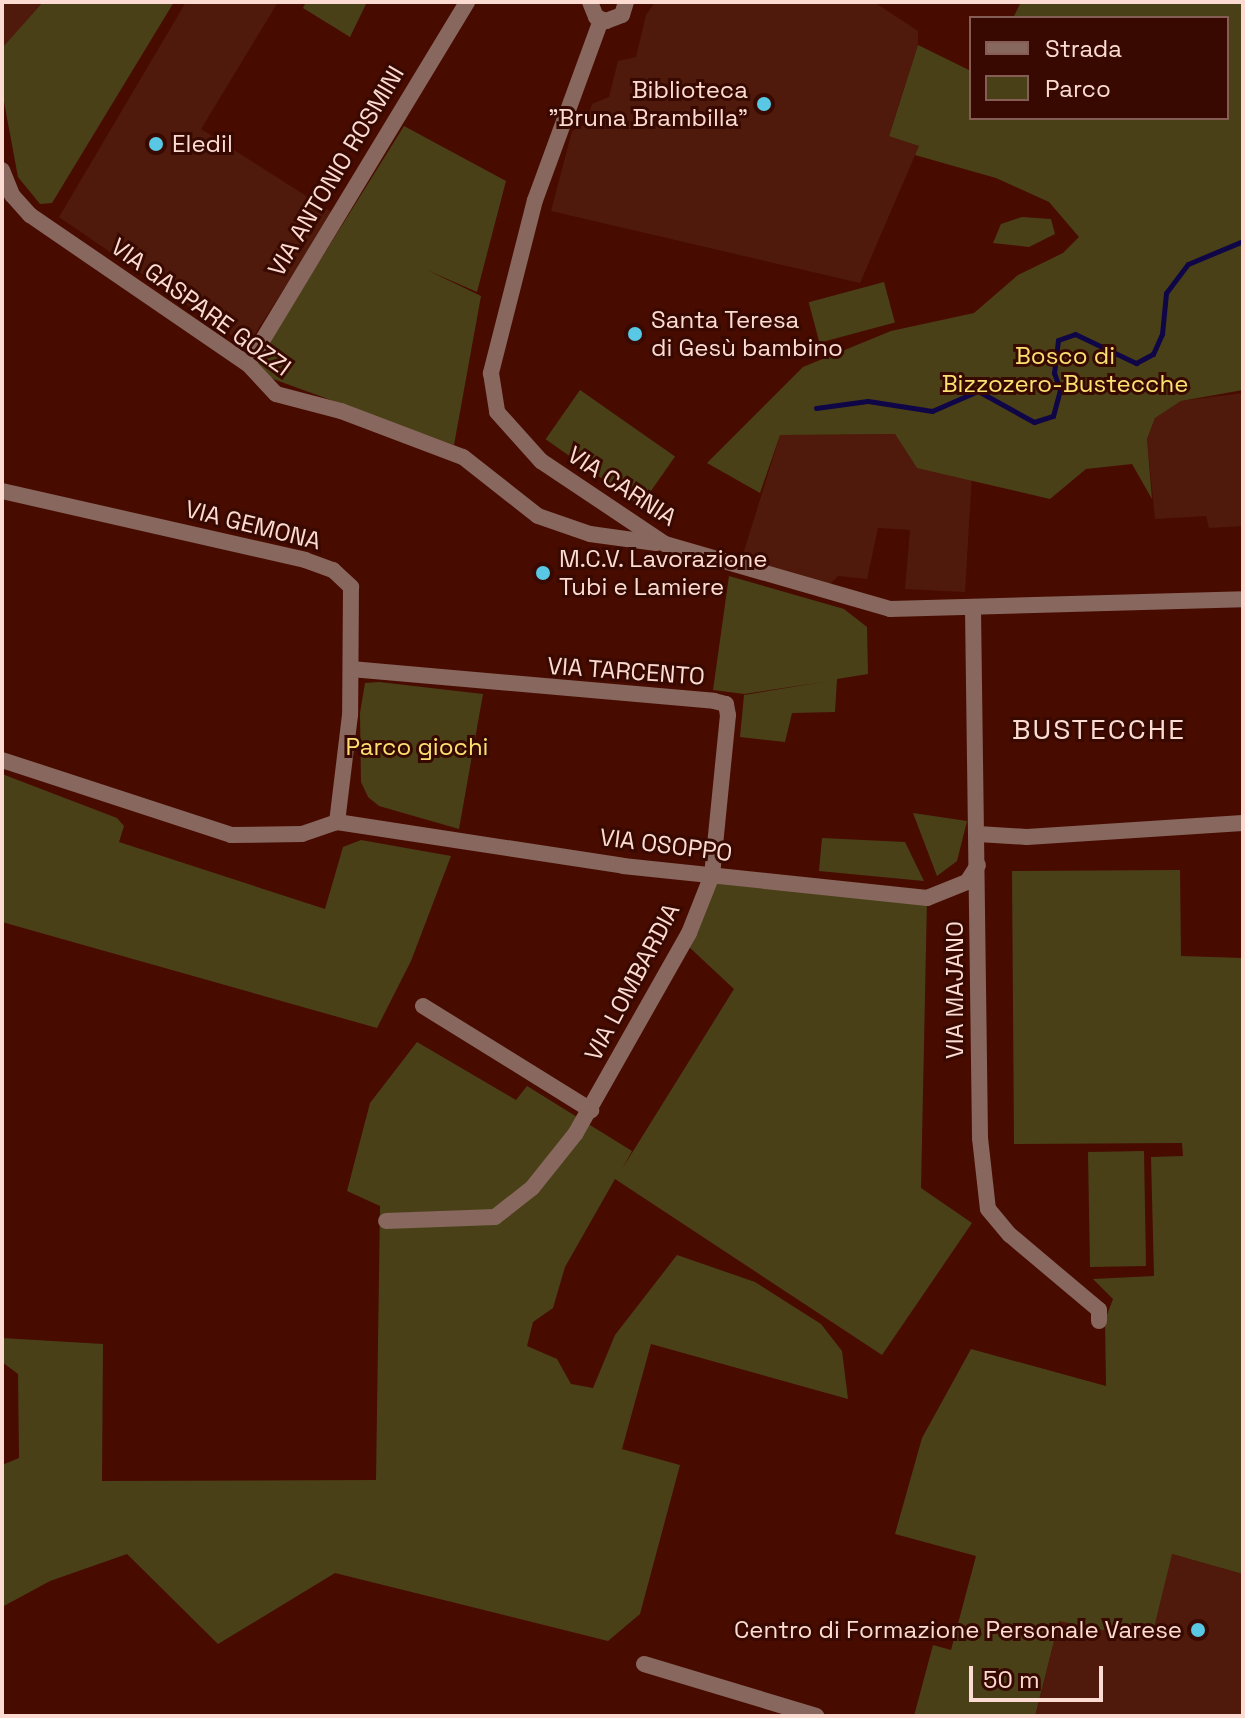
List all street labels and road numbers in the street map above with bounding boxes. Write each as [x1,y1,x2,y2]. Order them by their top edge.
street label: VIA ANTONIO ROSMINI [262,60,410,282]
street label: VIA GASPARE GOZZI [105,232,297,382]
street label: VIA CARNIA [562,440,682,532]
street label: VIA GEMONA [182,494,324,556]
street label: VIA TARCENTO [546,651,706,691]
street label: VIA OSOPPO [598,823,734,867]
street label: VIA LOMBARDIA [578,898,686,1066]
street label: VIA MAJANO [941,921,969,1059]

